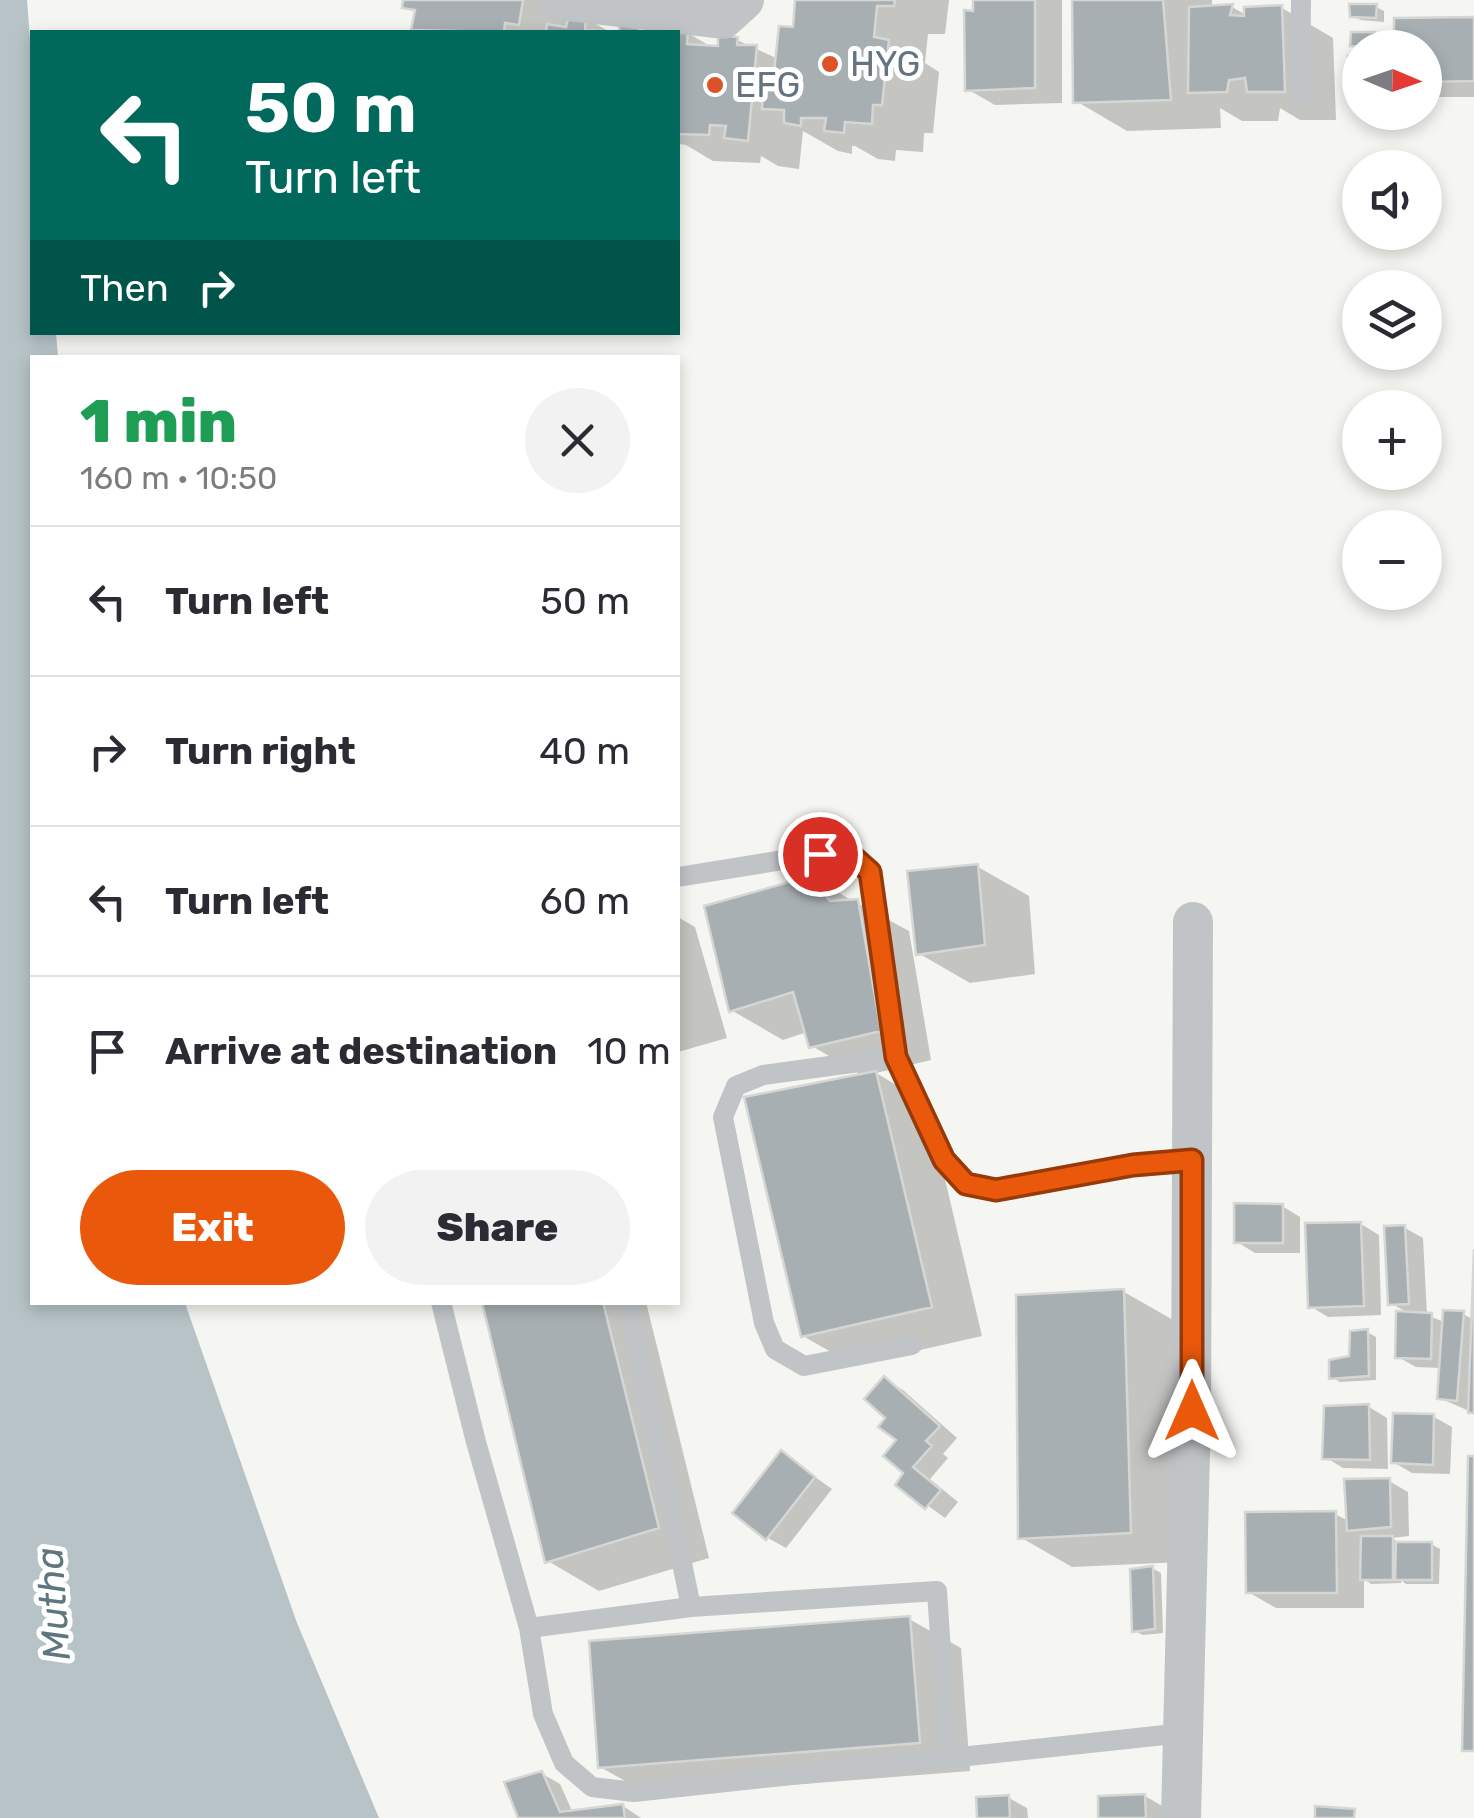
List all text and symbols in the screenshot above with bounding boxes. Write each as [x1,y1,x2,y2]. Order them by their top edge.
north arrow [1342,30,1442,130]
map controls [1342,30,1442,610]
place label: HYG [850,43,920,85]
marker: HYG [819,53,841,75]
place label: EFG [735,64,800,106]
text: 50 m [245,67,417,150]
icon: left [80,70,210,200]
marker: EFG [704,74,726,96]
button: sound [1342,150,1442,250]
text: Turn left [245,151,421,204]
icon: right [189,260,244,315]
text: Then [80,265,169,311]
button: layers [1342,270,1442,370]
text: 1 min [80,386,237,457]
button: close [525,388,630,493]
button: + [1342,390,1442,490]
text: 160 m · 10:50 [80,459,277,497]
button: − [1342,510,1442,610]
icon: left [80,574,135,629]
text: Turn left [165,578,329,624]
text: 50 m [540,578,630,624]
icon: right [80,724,135,779]
text: Turn right [165,728,356,774]
text: 40 m [539,728,630,774]
pin [778,812,863,897]
icon: arrive [793,827,848,882]
icon: left [80,874,135,929]
text: Turn left [165,878,329,924]
text: 60 m [540,878,630,924]
icon: arrive [80,1024,135,1079]
text: Arrive at destination [165,1028,557,1074]
text: 10 m [587,1028,671,1074]
button: Exit [80,1170,345,1285]
button: Share [365,1170,630,1285]
position arrow [1140,1359,1244,1463]
water label: Mutha [26,1546,80,1662]

